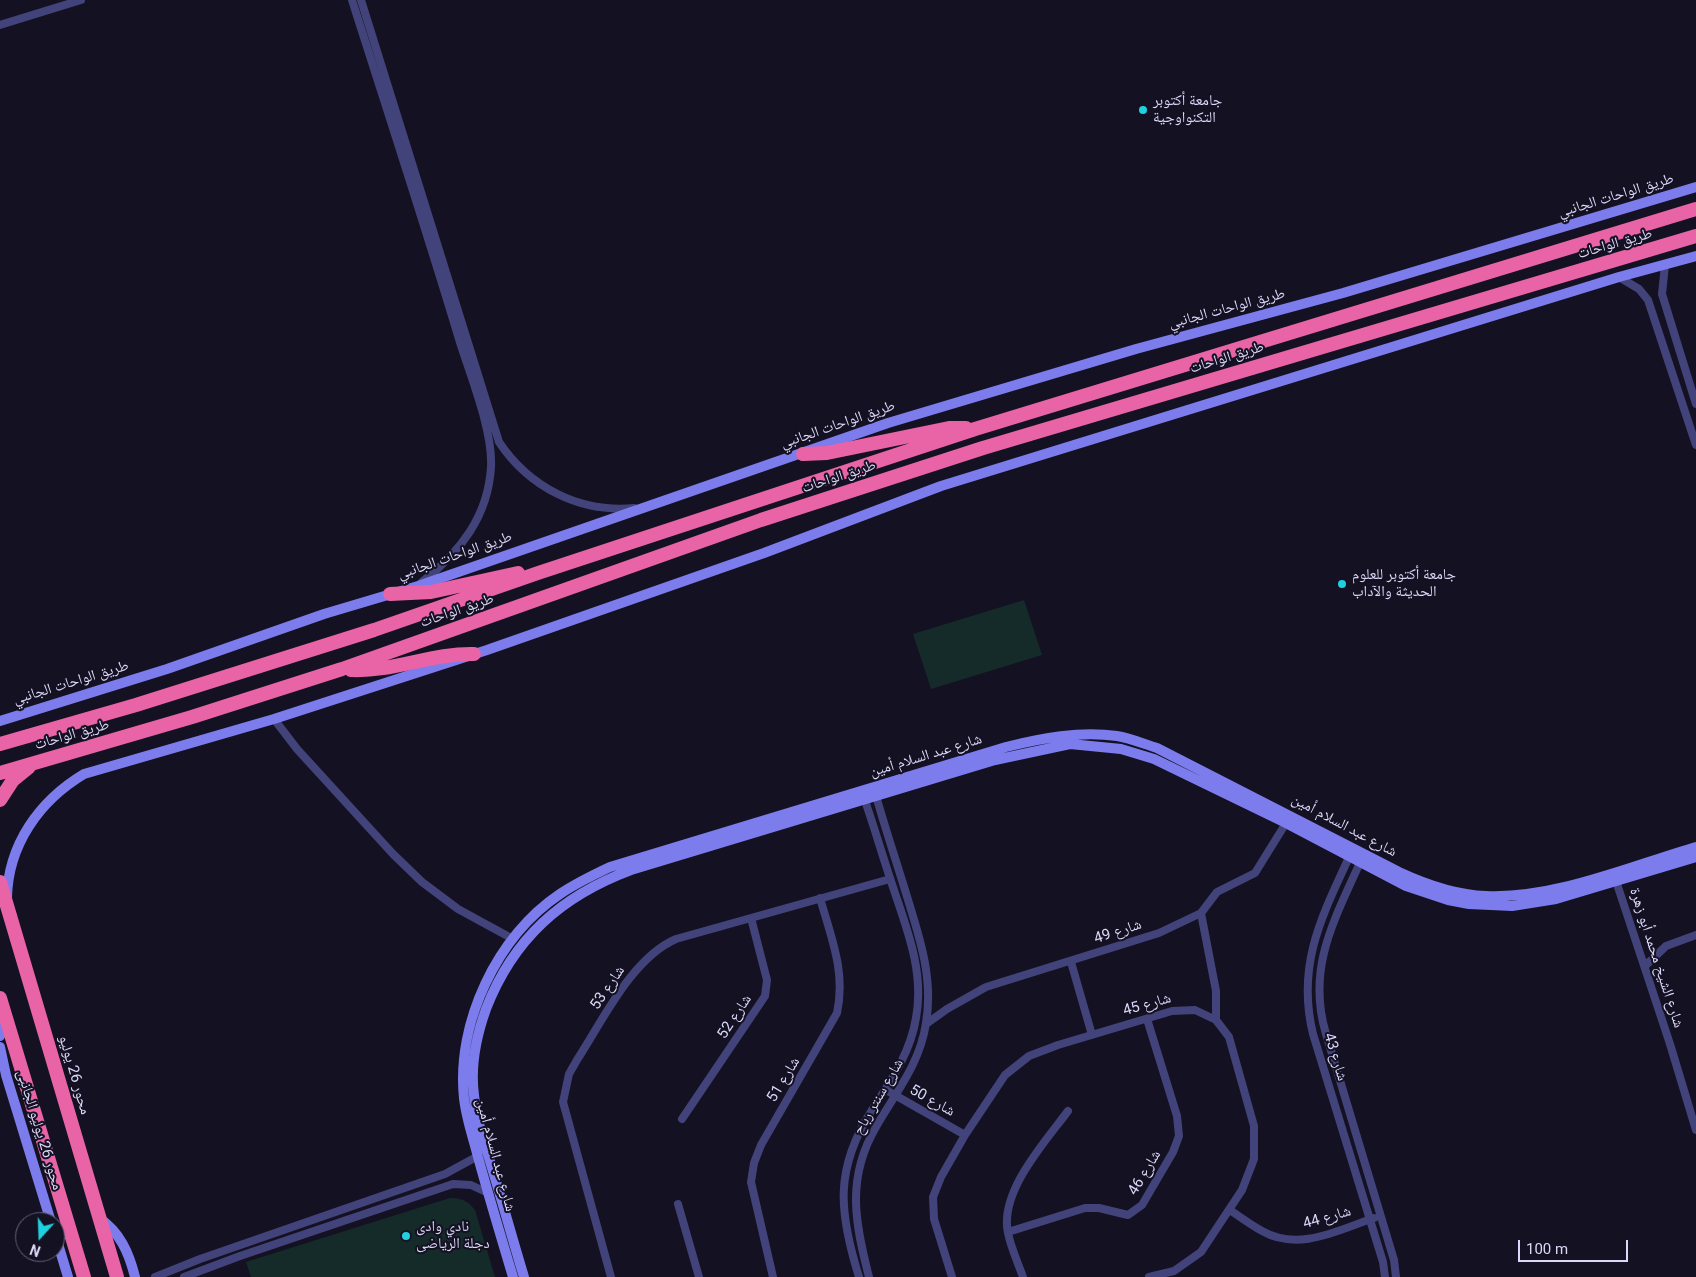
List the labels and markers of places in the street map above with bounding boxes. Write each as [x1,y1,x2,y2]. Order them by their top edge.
place label: جامعة أكتوبر التكنواوجية [1153,92,1222,127]
marker: جامعة أكتوبر التكنواوجية [1137,104,1149,116]
place label: جامعة أكتوبر للعلوم الحديثة والآداب [1352,566,1456,601]
marker: جامعة أكتوبر للعلوم الحديثة والآداب [1336,578,1348,590]
place label: نادي وادى دجلة الرياضى [416,1218,490,1253]
marker: نادي وادى دجلة الرياضى [400,1230,412,1242]

